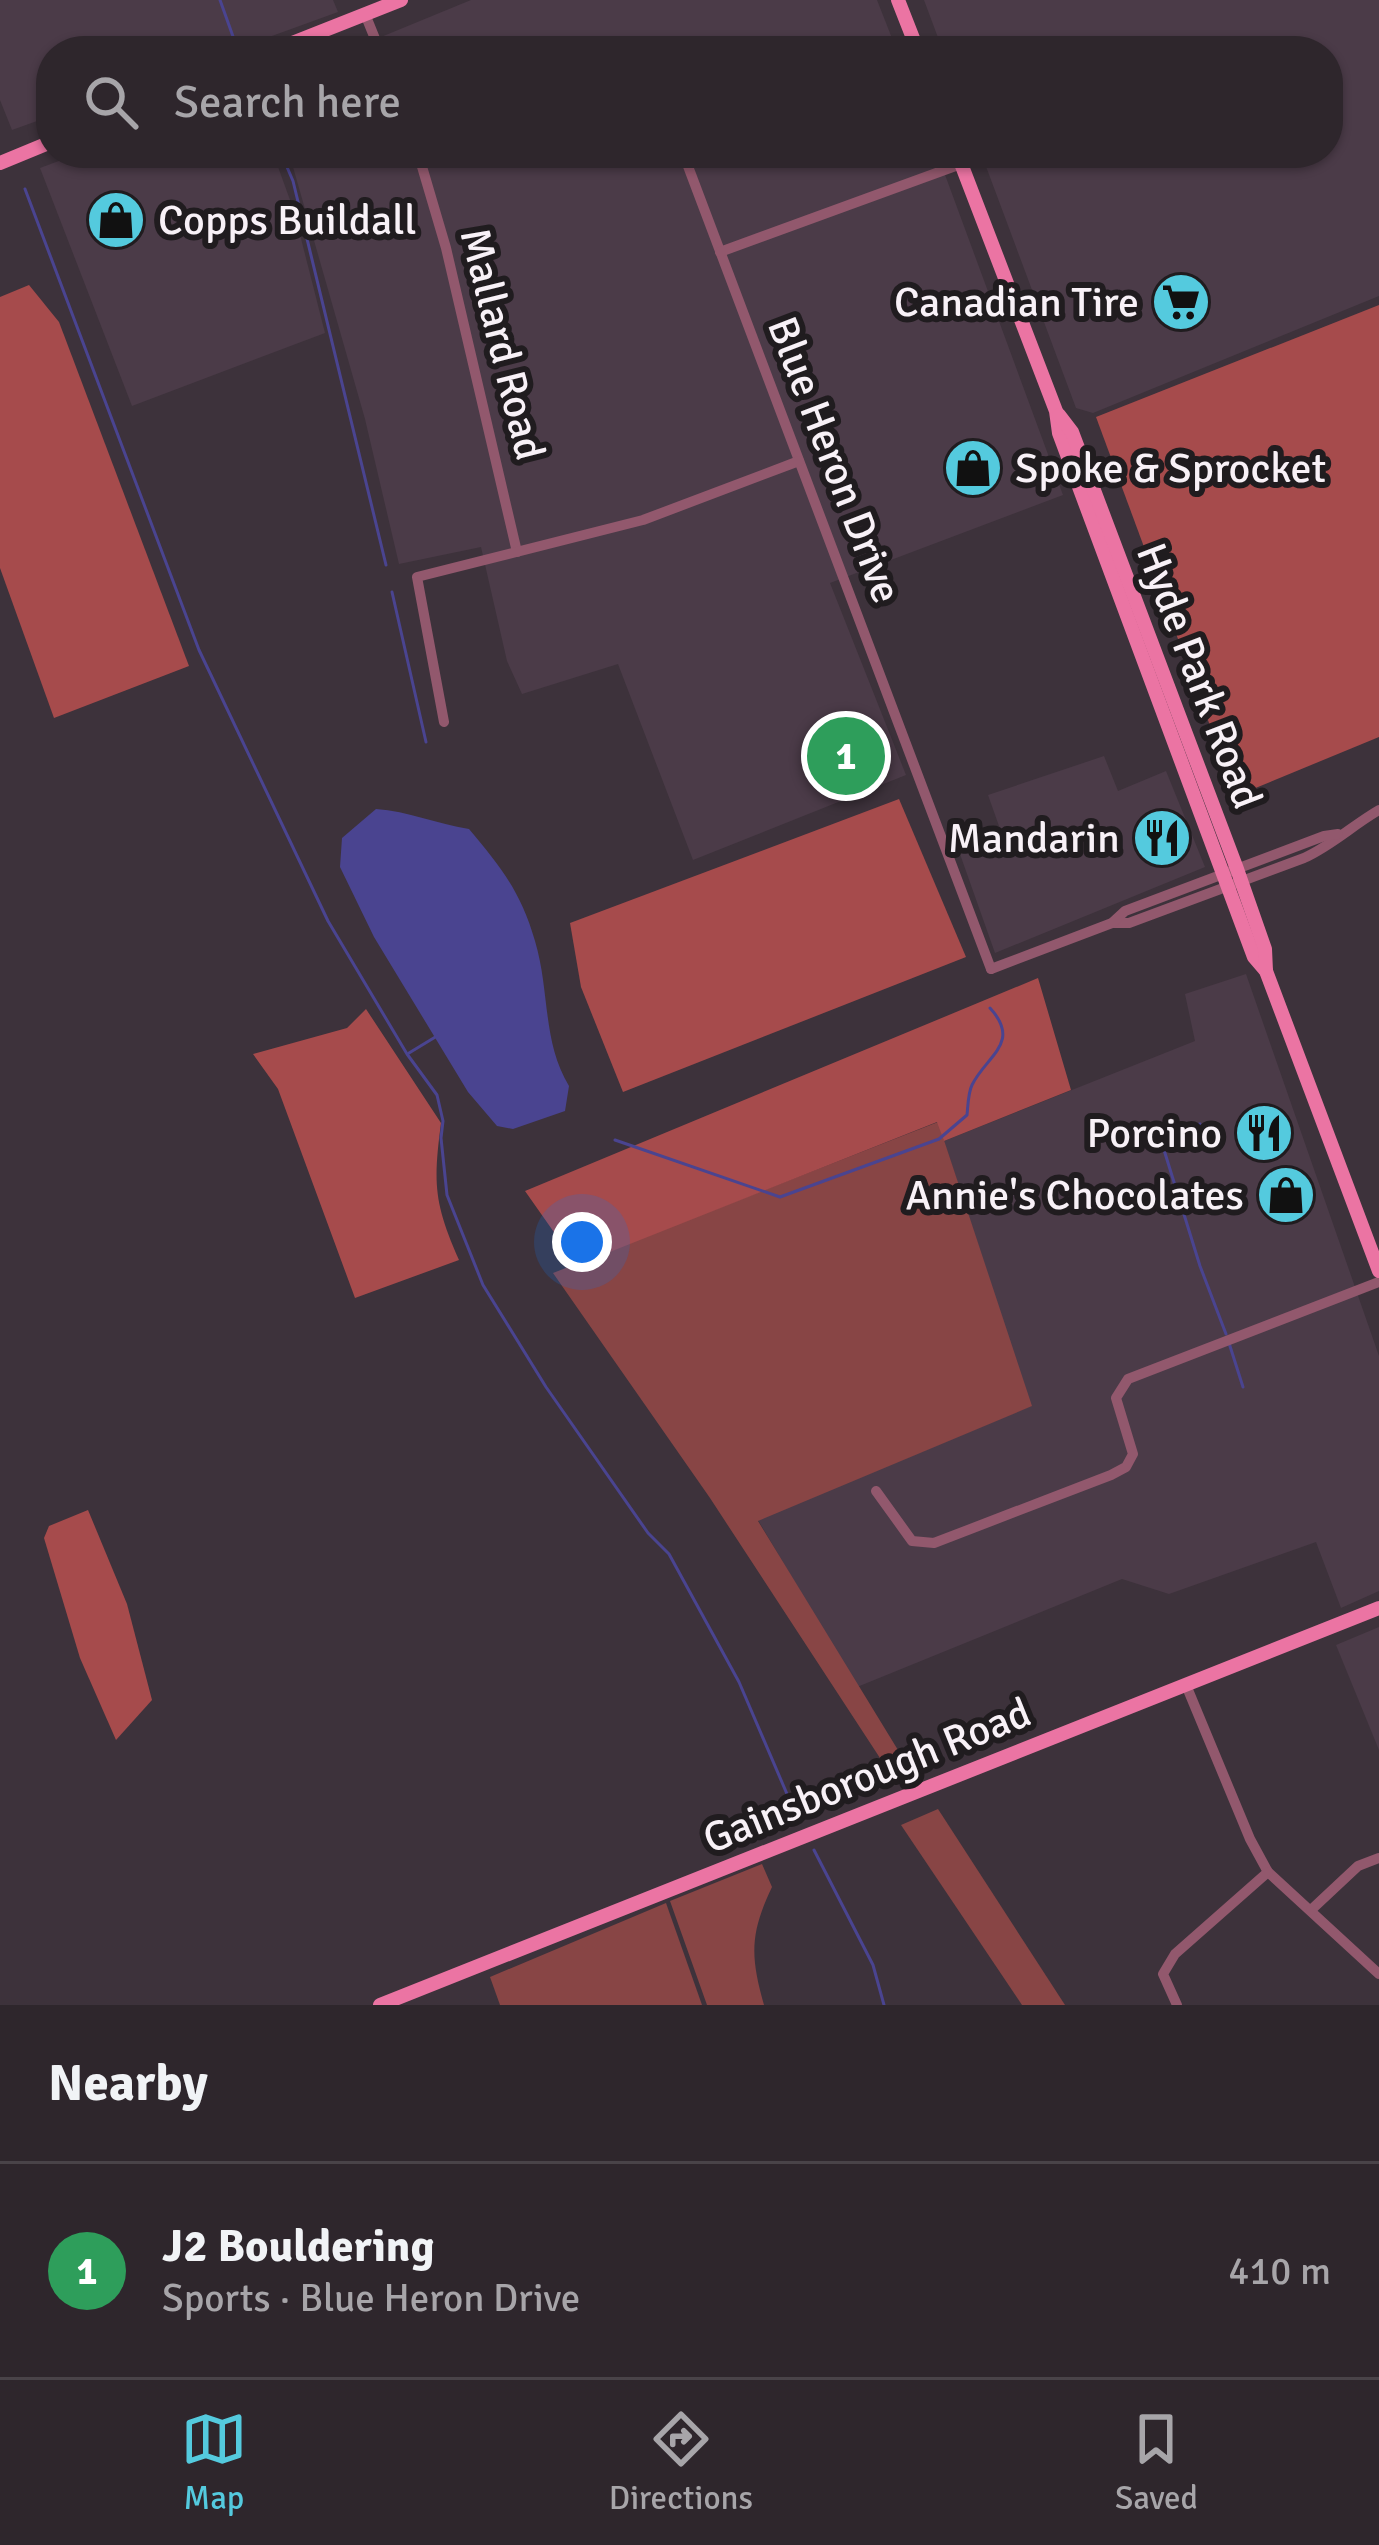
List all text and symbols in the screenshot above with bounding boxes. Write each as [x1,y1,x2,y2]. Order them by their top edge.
search box [36,36,1343,168]
icon: search [78,69,144,135]
text: Search here [174,75,401,130]
shop icon: Copps Buildall [85,189,147,251]
place label: Copps Buildall [158,195,416,246]
street label: Mallard Road [449,223,555,465]
supermarket icon: Canadian Tire [1150,271,1212,333]
place label: Canadian Tire [894,277,1139,328]
street label: Blue Heron Drive [756,310,912,610]
shop icon: Spoke & Sprocket [942,437,1004,499]
place label: Spoke & Sprocket [1015,443,1326,494]
street label: Hyde Park Road [1125,536,1273,816]
pin: 1 [807,711,885,801]
restaurant icon: Mandarin [1131,807,1193,869]
place label: Mandarin [948,813,1120,864]
restaurant icon: Porcino [1233,1102,1295,1164]
place label: Porcino [1086,1108,1222,1159]
shop icon: Annie's Chocolates [1255,1164,1317,1226]
place label: Annie's Chocolates [905,1170,1244,1221]
your location [552,1212,612,1272]
street label: Gainsborough Road [696,1687,1038,1865]
text: Nearby [48,2052,208,2115]
text: J2 Bouldering [162,2219,435,2274]
text: 1 [76,2247,98,2295]
text: 410 m [1228,2247,1331,2295]
text: Sports · Blue Heron Drive [162,2274,580,2322]
tab: Map [181,2406,247,2519]
tab: Directions [609,2406,753,2519]
tab: Saved [1115,2406,1198,2519]

